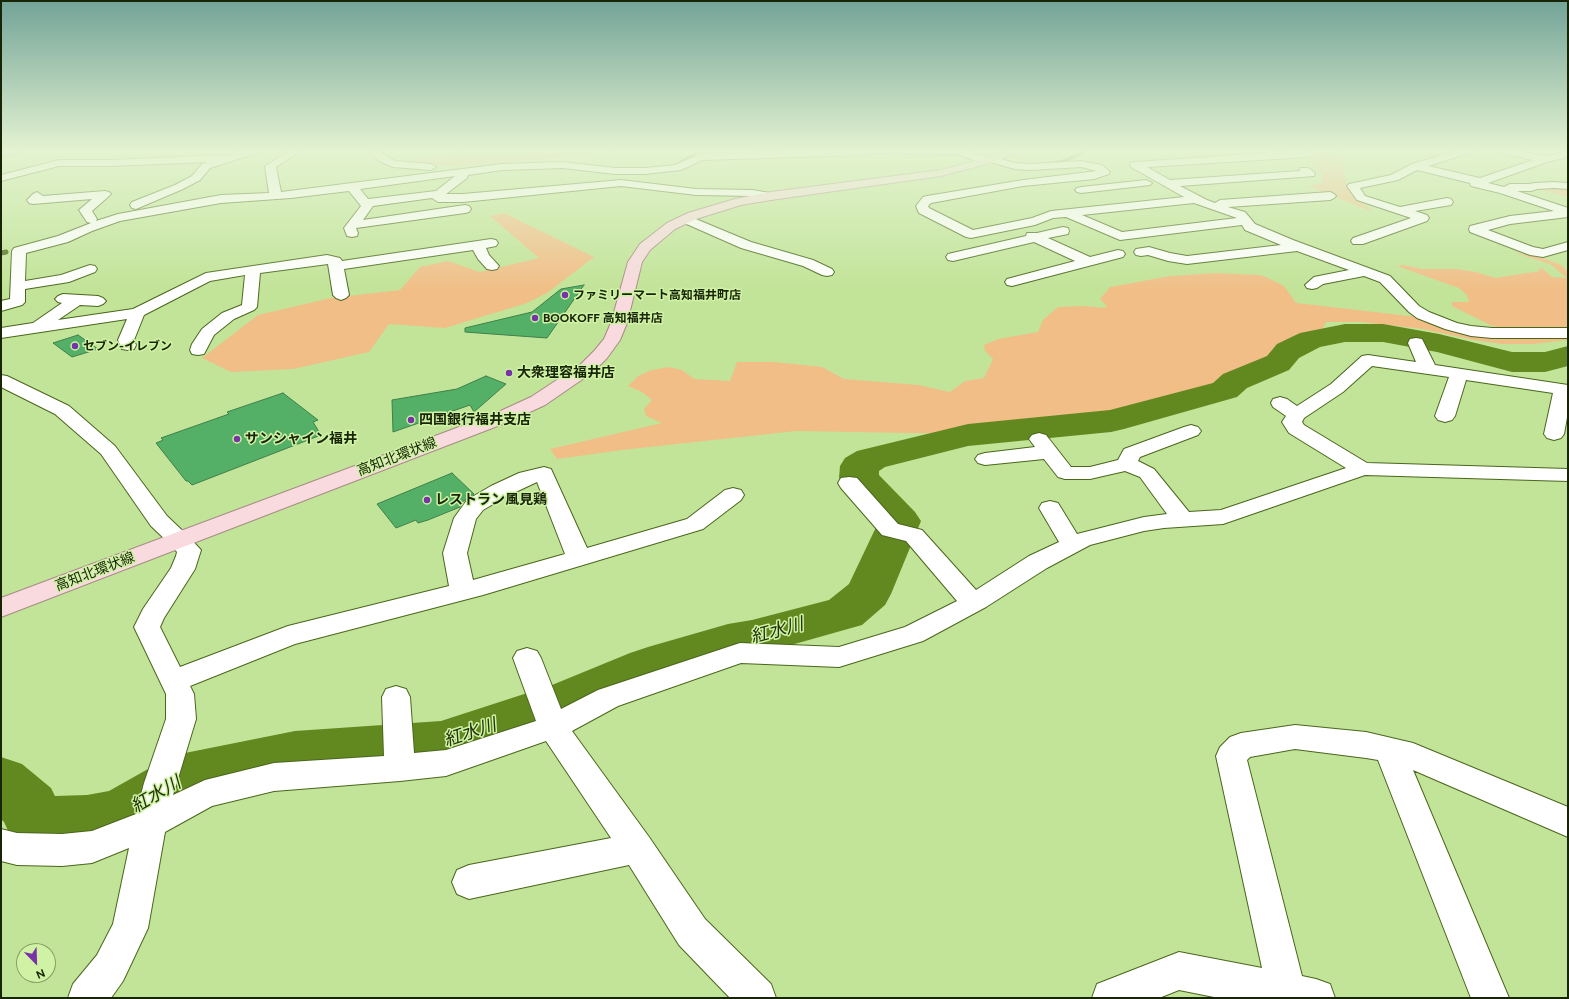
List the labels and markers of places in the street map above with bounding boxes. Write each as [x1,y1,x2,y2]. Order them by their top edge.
place label: ファミリーマート高知福井町店 [573,288,741,302]
marker: ファミリーマート高知福井町店 [560,290,570,300]
place label: BOOKOFF 高知福井店 [543,311,663,325]
marker: BOOKOFF 高知福井店 [530,313,540,323]
place label: セブン-イレブン [83,339,172,353]
marker: セブン-イレブン [70,341,80,351]
place label: 大衆理容福井店 [517,365,615,381]
marker: 大衆理容福井店 [504,368,514,378]
place label: 四国銀行福井支店 [419,412,531,428]
marker: 四国銀行福井支店 [406,415,416,425]
place label: サンシャイン福井 [245,431,357,447]
marker: サンシャイン福井 [232,434,242,444]
place label: レストラン風見鶏 [435,492,547,508]
marker: レストラン風見鶏 [422,495,432,505]

